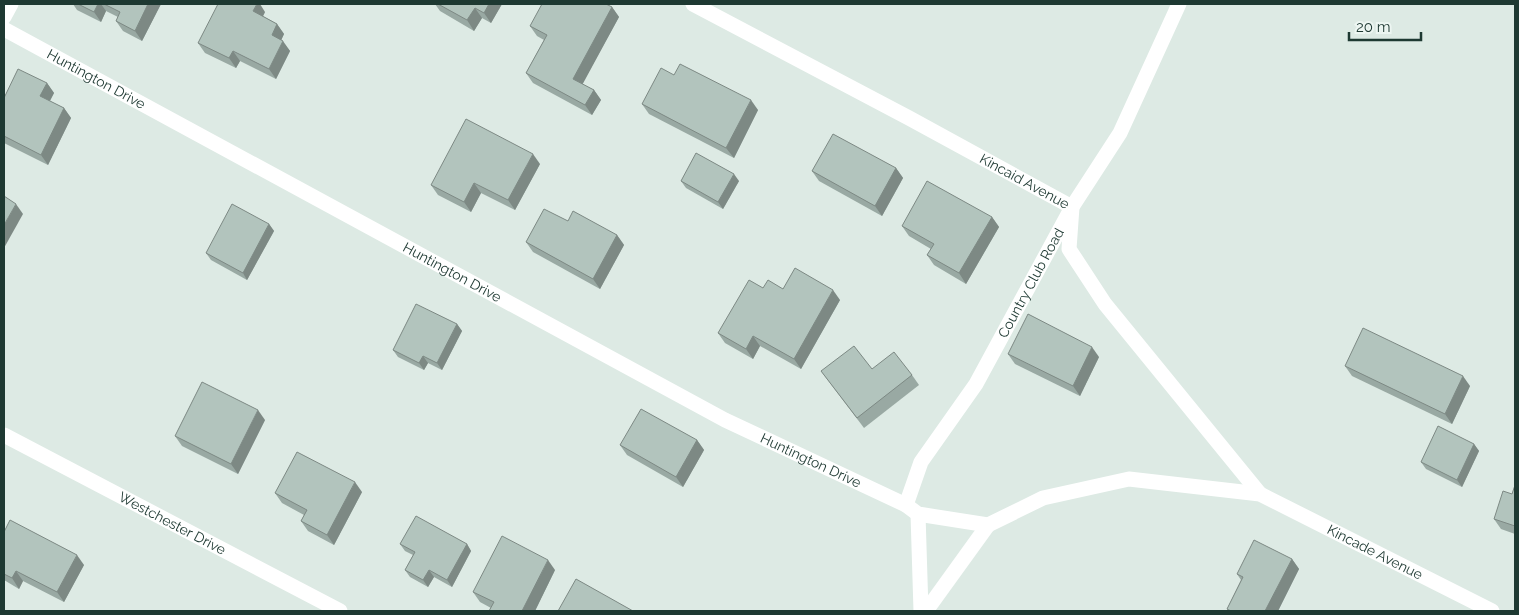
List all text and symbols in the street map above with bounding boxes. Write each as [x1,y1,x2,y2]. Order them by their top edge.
scale bar [1349,10,1422,42]
text: 20 m [1356,18,1391,36]
street label: Huntington Drive [44,46,148,112]
street label: Kincaid Avenue [977,150,1072,212]
street label: Country Club Road [995,225,1067,341]
street label: Huntington Drive [400,239,504,305]
street label: Huntington Drive [758,430,864,491]
street label: Westchester Drive [116,489,229,558]
street label: Kincade Avenue [1325,521,1425,583]

